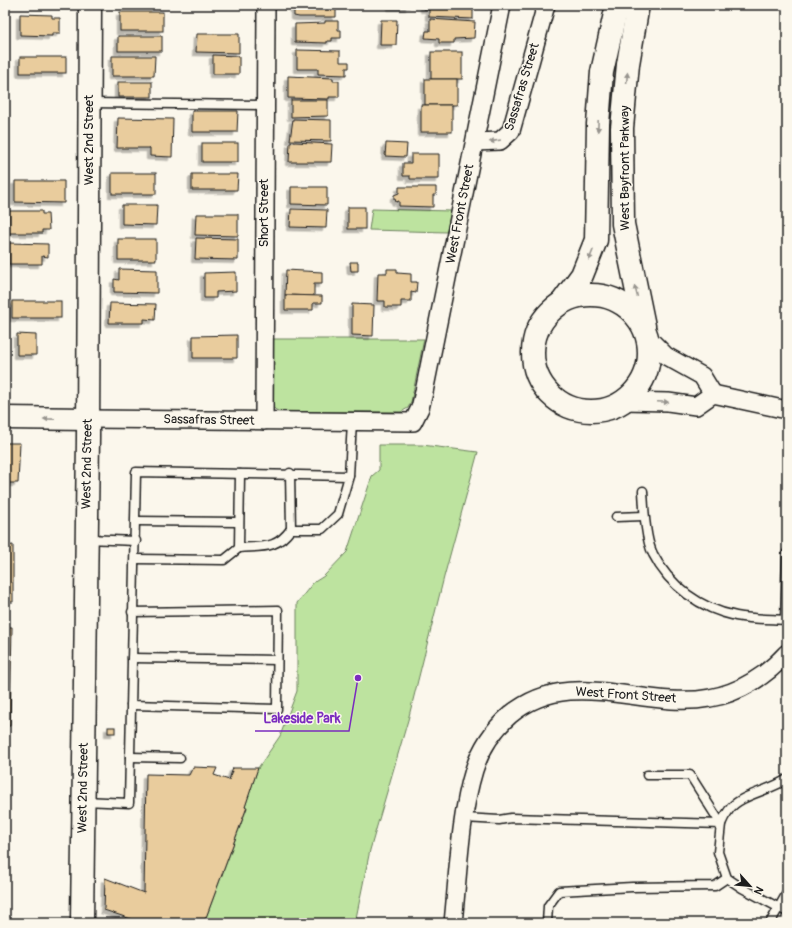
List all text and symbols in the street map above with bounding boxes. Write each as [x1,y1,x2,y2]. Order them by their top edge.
street label: Sassafras Street [501,40,543,133]
one-way arrow [624,72,630,84]
street label: West 2nd Street [81,94,97,185]
street label: West Bayfront Parkway [617,105,633,231]
one-way arrow [595,120,601,133]
one-way arrow [489,139,501,145]
street label: West Front Street [443,162,478,265]
street label: Short Street [256,178,272,247]
one-way arrow [587,250,593,262]
one-way arrow [633,285,639,297]
one-way arrow [657,399,670,405]
street label: Sassafras Street [163,411,255,429]
one-way arrow [42,416,55,422]
street label: West 2nd Street [78,418,96,509]
street label: West Front Street [575,683,678,707]
callout: Lakeside Park [255,705,349,731]
text: Lakeside Park [263,710,341,727]
street label: West 2nd Street [74,742,92,833]
north arrow [730,866,770,906]
text: N [751,884,766,897]

